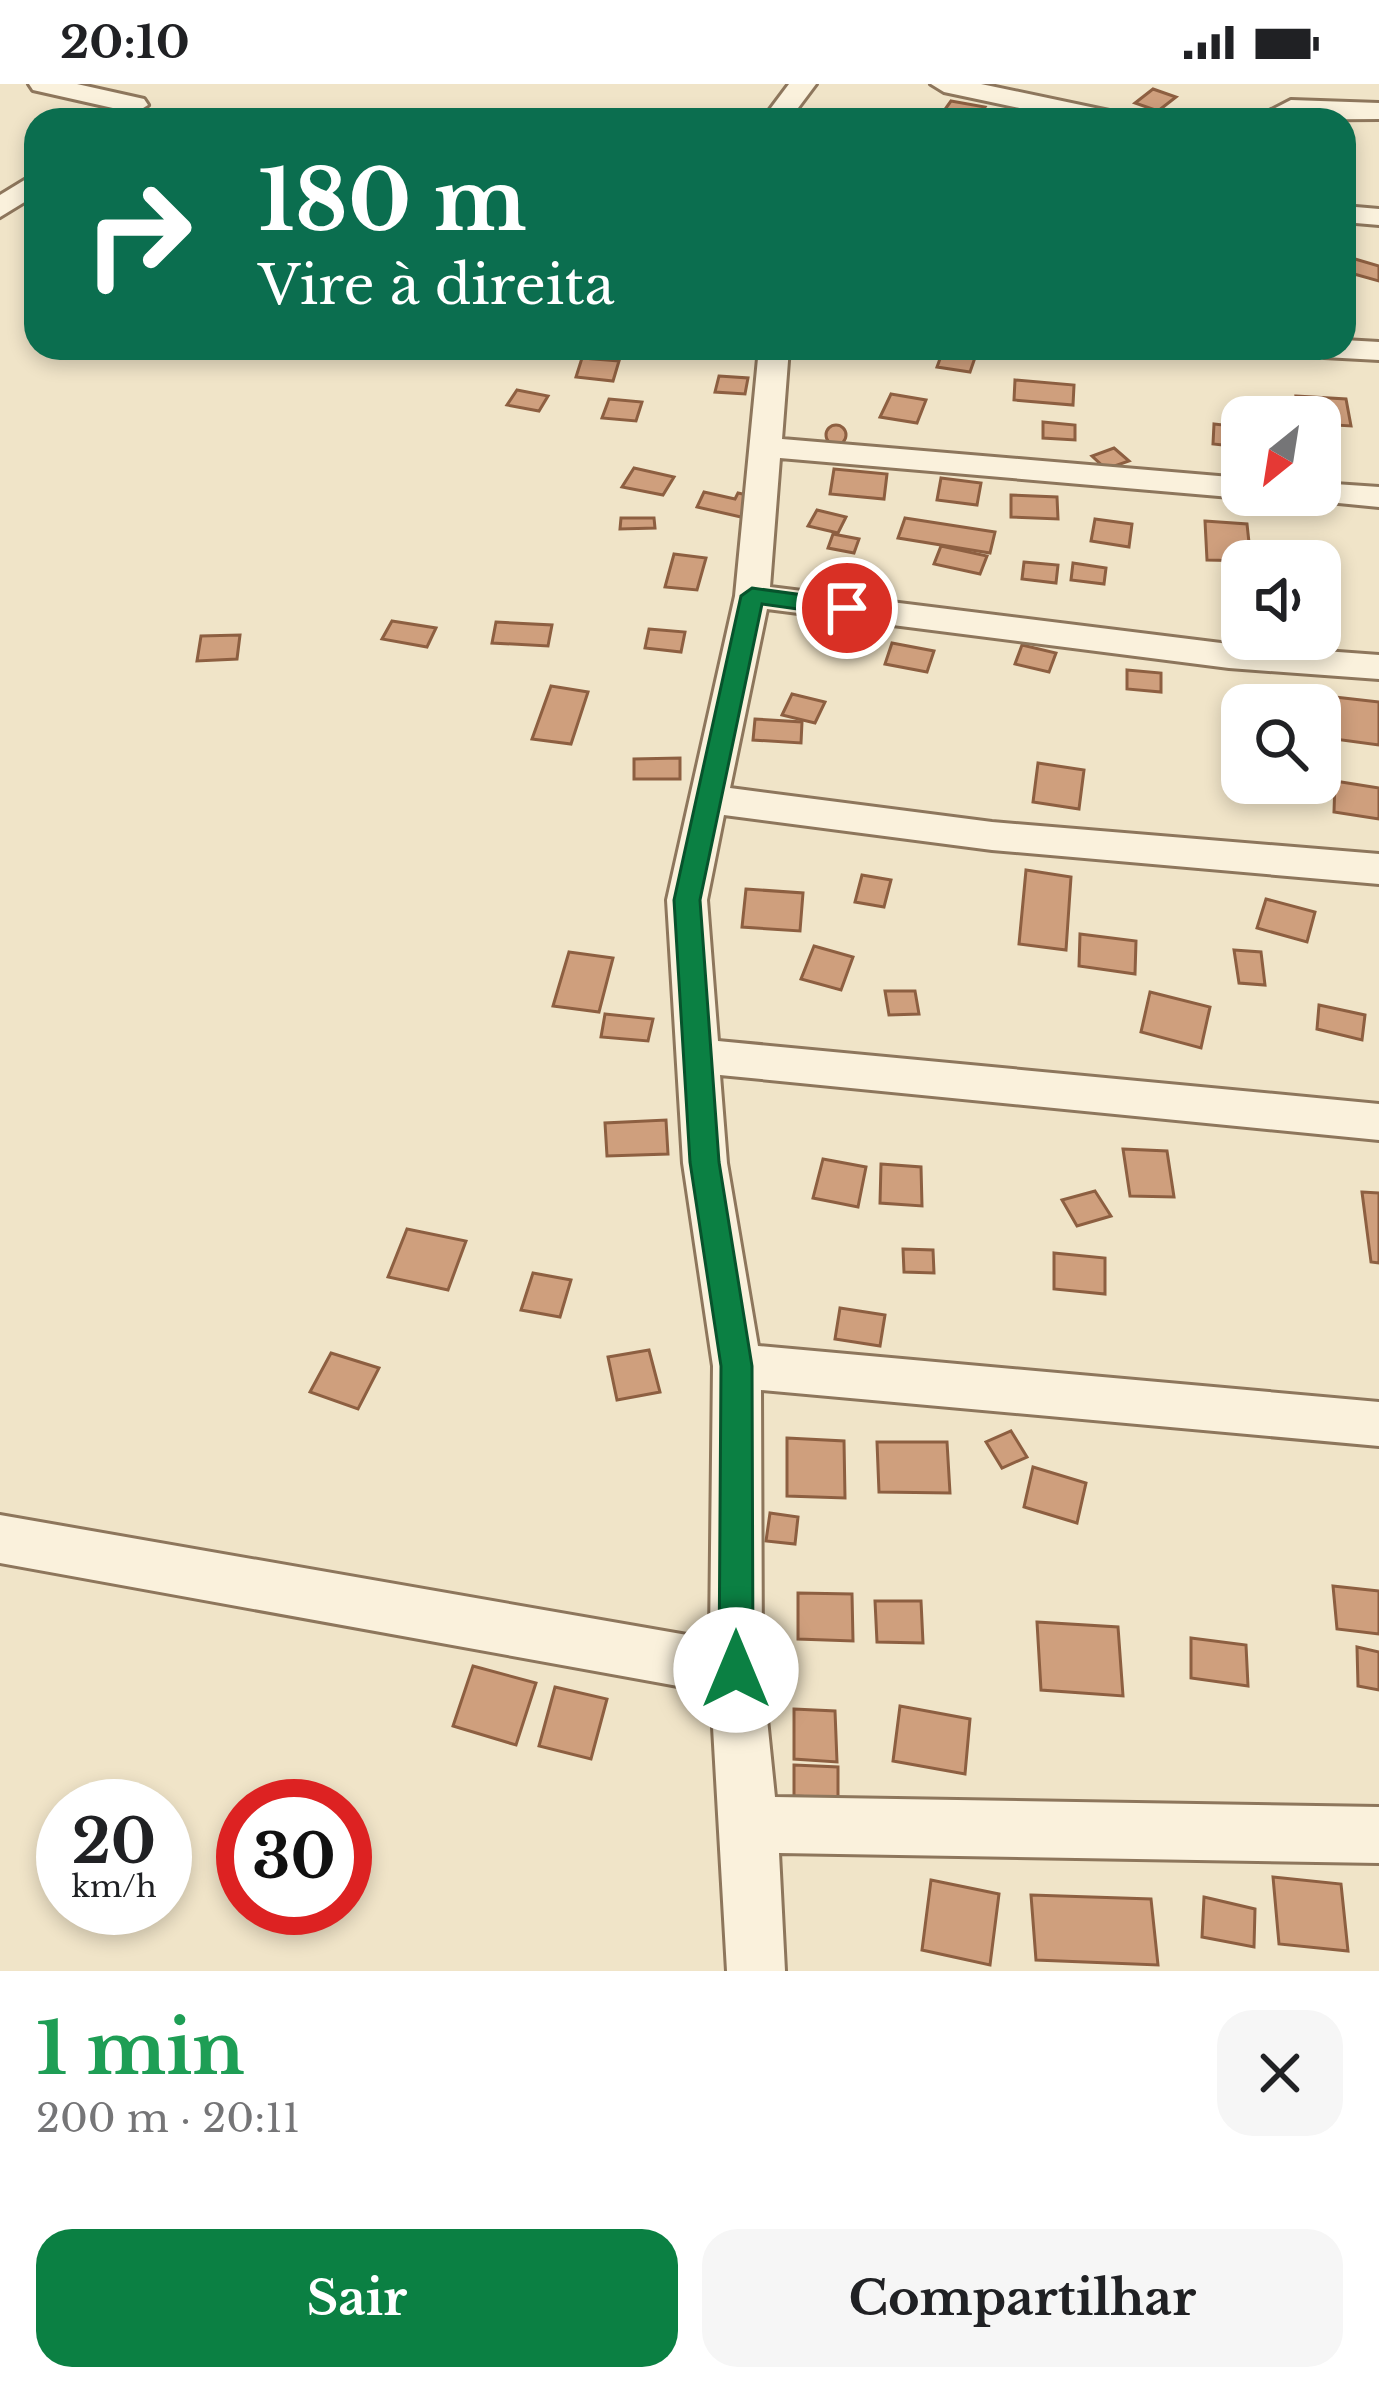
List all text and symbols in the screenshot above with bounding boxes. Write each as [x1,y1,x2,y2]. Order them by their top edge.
text: 20:10 [60,14,190,70]
text: 180 m [258,149,527,253]
icon: right [60,156,216,312]
text: Vire à direita [258,252,614,319]
north arrow [1221,396,1341,516]
map controls [1221,396,1341,804]
button: sound [1221,540,1341,660]
pin [796,557,898,659]
icon: arrive [814,575,880,641]
button: search [1221,684,1341,804]
position arrow [673,1607,799,1733]
speed limit sign: 30 [216,1779,372,1935]
text: 20 [72,1805,156,1879]
text: km/h [71,1868,157,1905]
text: 1 min [36,2004,245,2093]
button: close [1217,2010,1343,2136]
text: 200 m · 20:11 [36,2094,300,2143]
button: Sair [36,2229,678,2367]
button: Compartilhar [702,2229,1343,2367]

